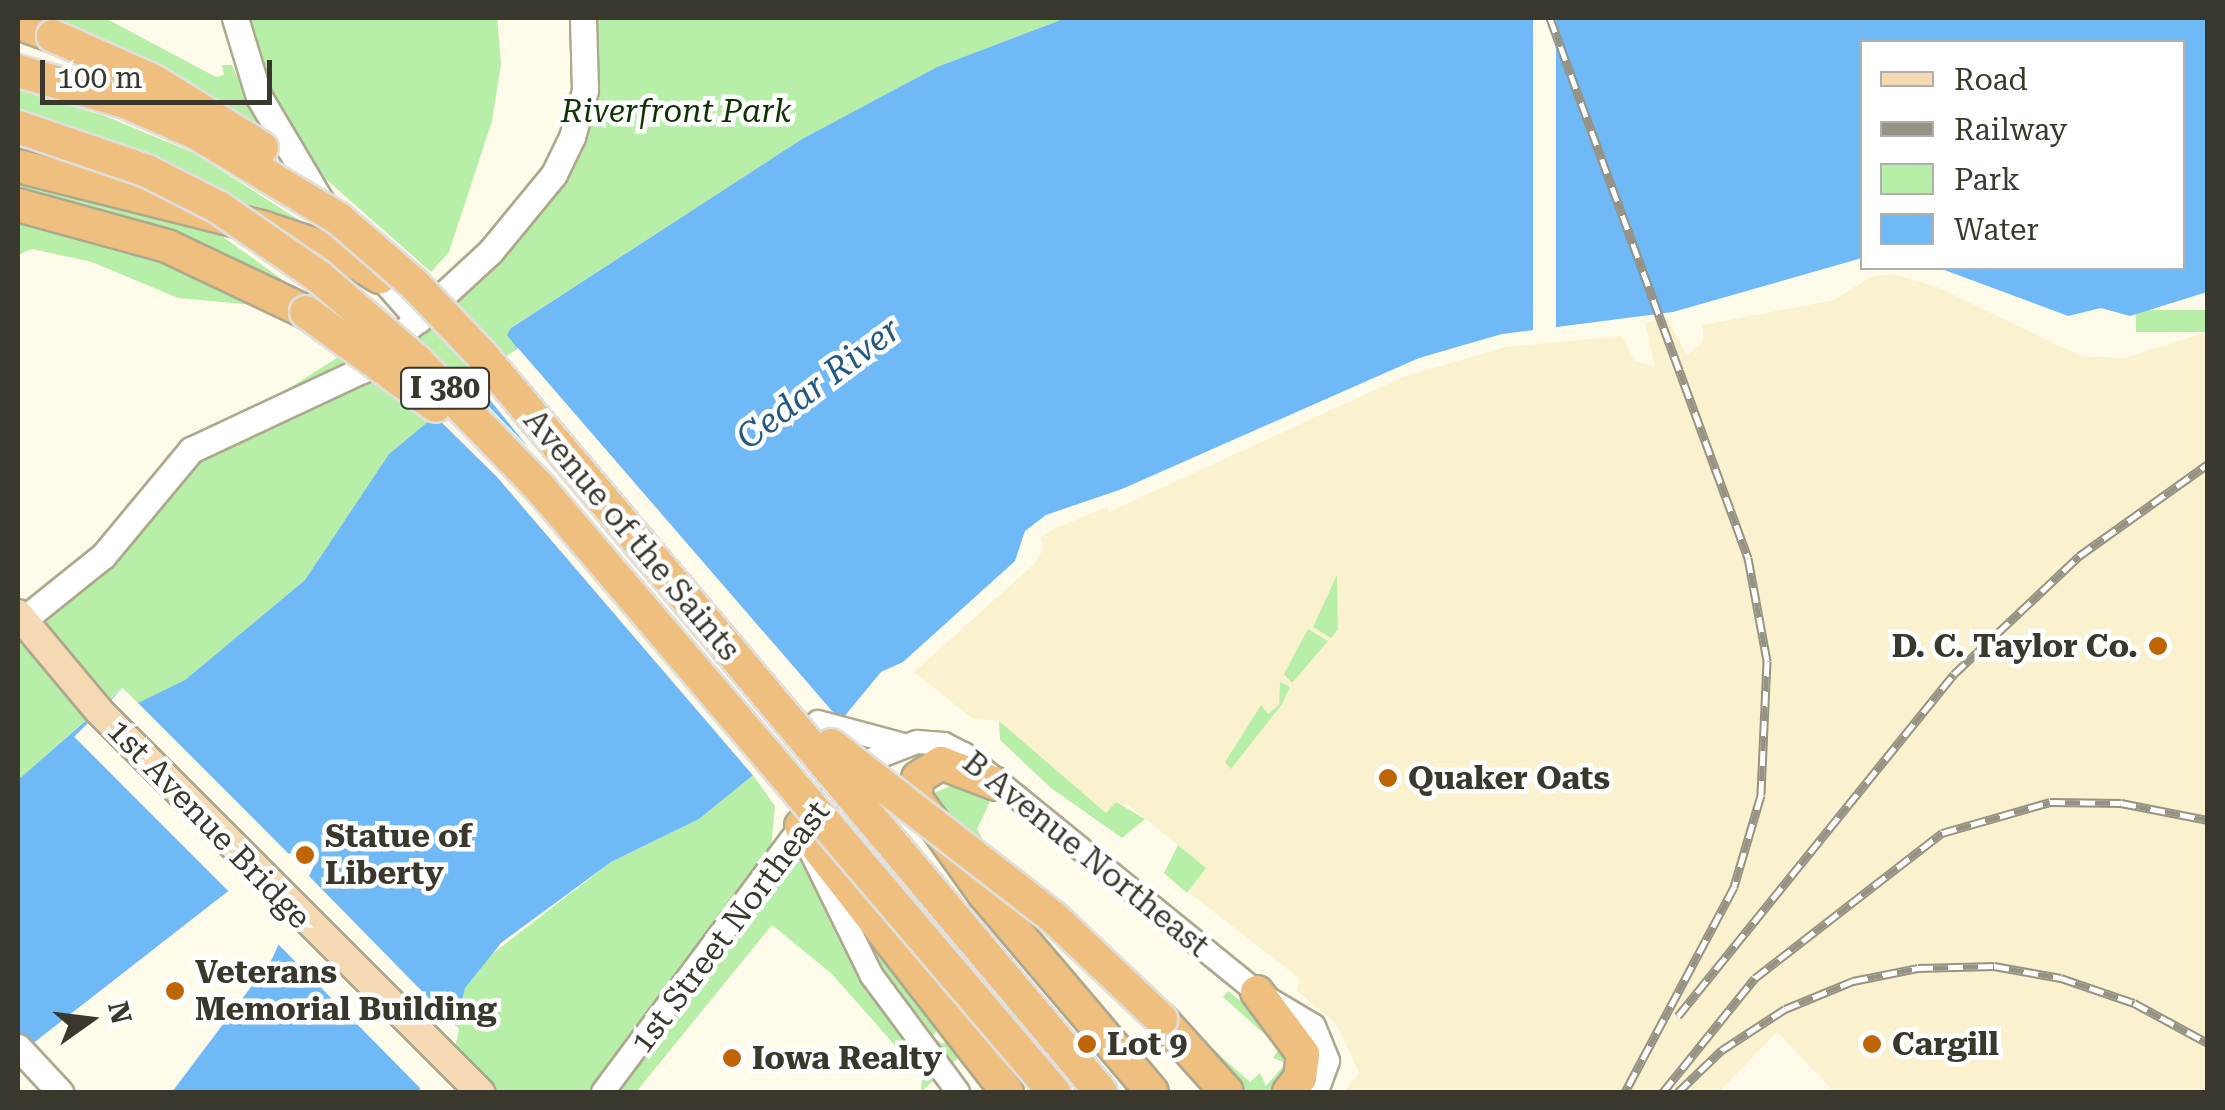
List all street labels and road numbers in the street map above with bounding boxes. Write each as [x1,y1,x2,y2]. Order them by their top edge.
road number: I 380 [400,363,490,413]
street label: Avenue of the Saints [516,402,748,668]
street label: 1st Avenue Bridge [99,711,319,937]
street label: B Avenue Northeast [955,743,1217,965]
street label: 1st Street Northeast [623,793,837,1061]

